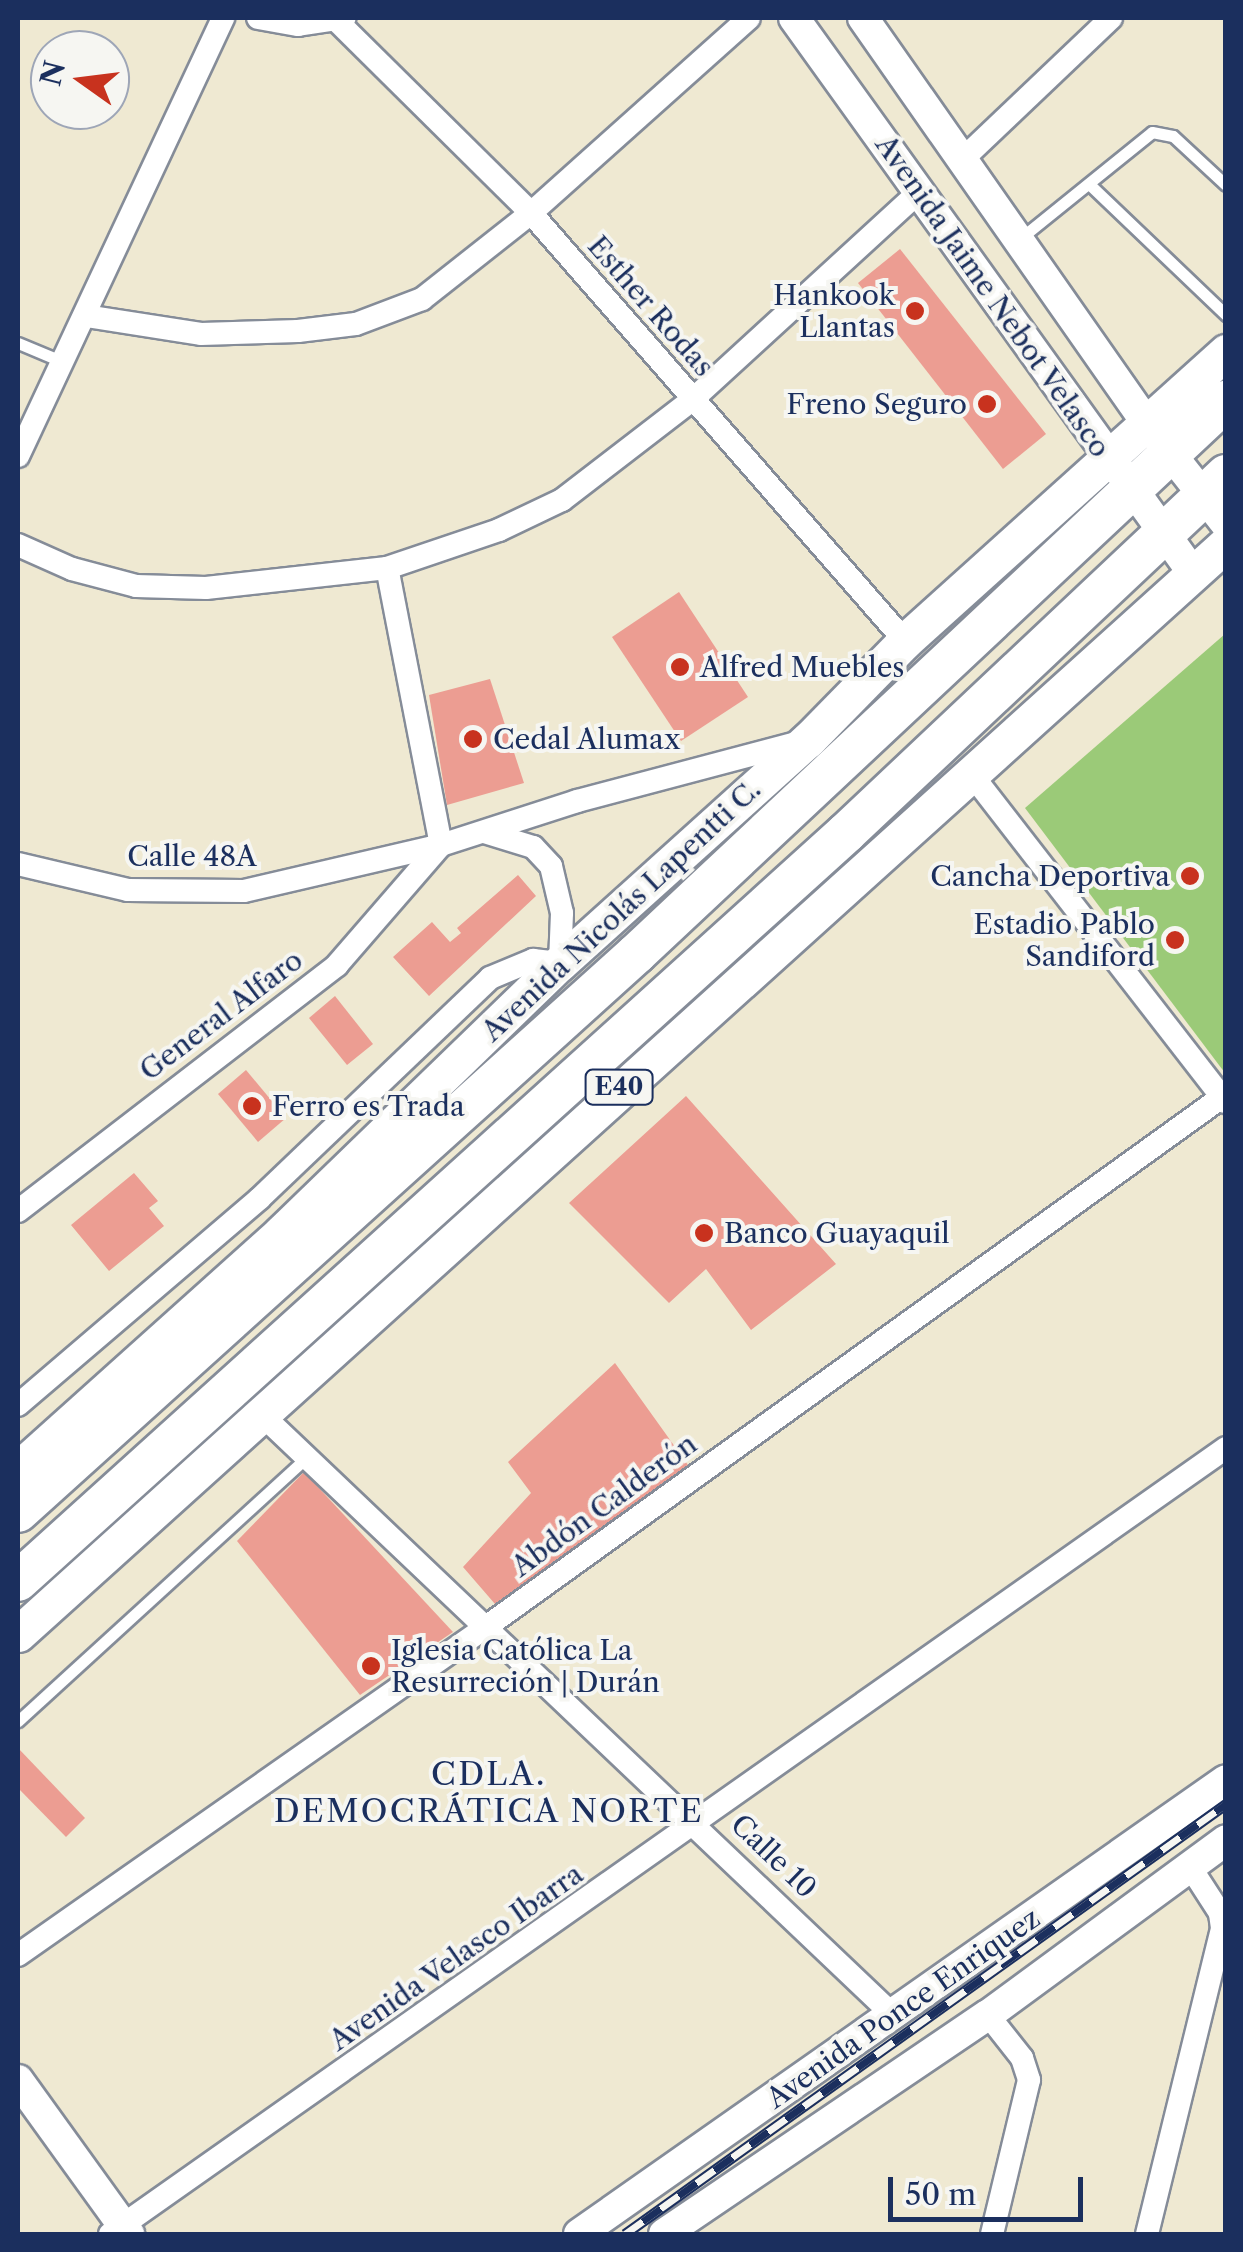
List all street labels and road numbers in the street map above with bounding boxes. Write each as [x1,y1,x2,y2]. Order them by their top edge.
street label: Avenida Jaime Nebot Velasco [868,128,1118,464]
street label: Esther Rodas [581,229,721,383]
street label: Avenida Nicolás Lapentti C. [475,772,767,1048]
street label: Calle 48A [127,839,257,873]
street label: General Alfaro [133,943,309,1087]
road number: E40 [584,1067,654,1107]
street label: Abdón Calderón [505,1427,703,1583]
street label: Calle 10 [724,1807,824,1905]
street label: Avenida Velasco Ibarra [322,1856,590,2058]
street label: Avenida Ponce Enriquez [760,1901,1046,2115]

